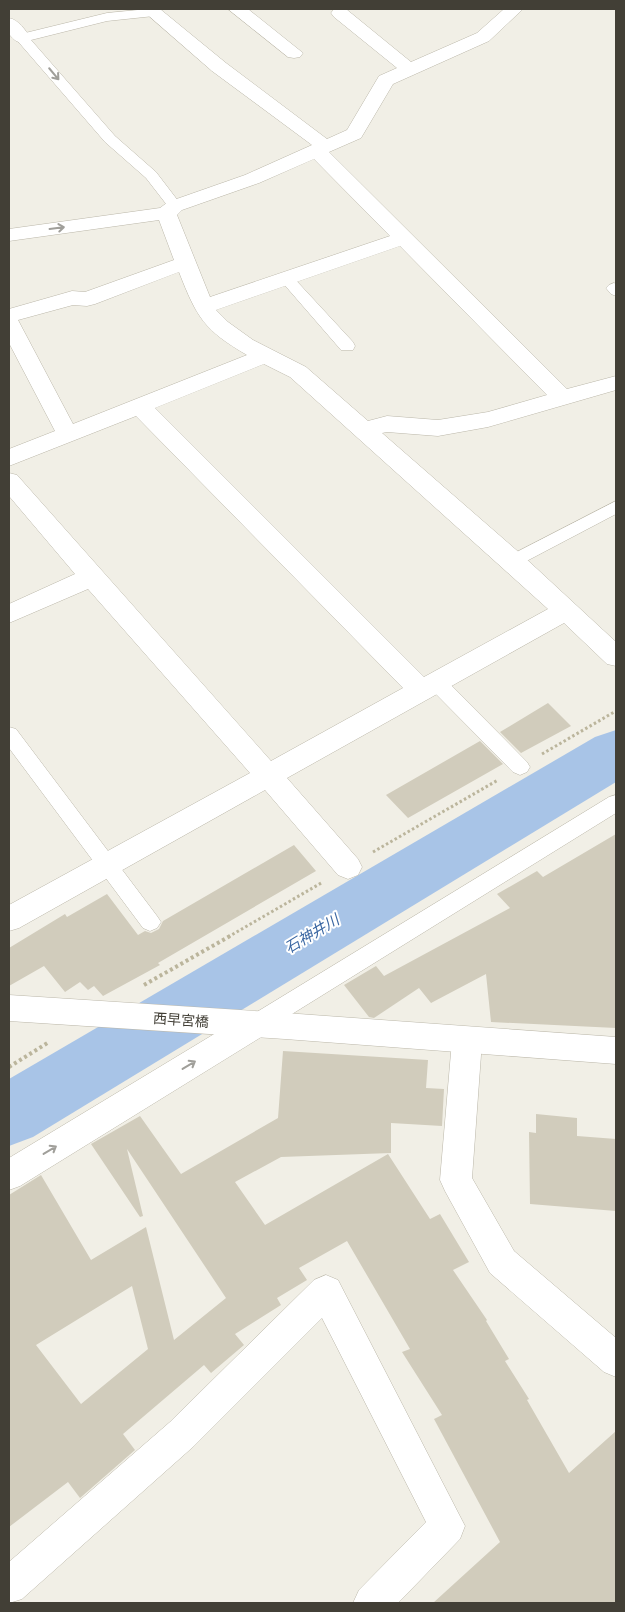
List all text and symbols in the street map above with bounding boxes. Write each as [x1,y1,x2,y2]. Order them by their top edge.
one-way arrow [48,68,60,81]
one-way arrow [49,223,65,233]
water label: 石神井川 [281,909,344,956]
street label: 西早宮橋 [153,1009,210,1030]
one-way arrow [182,1060,196,1070]
one-way arrow [43,1144,57,1154]

